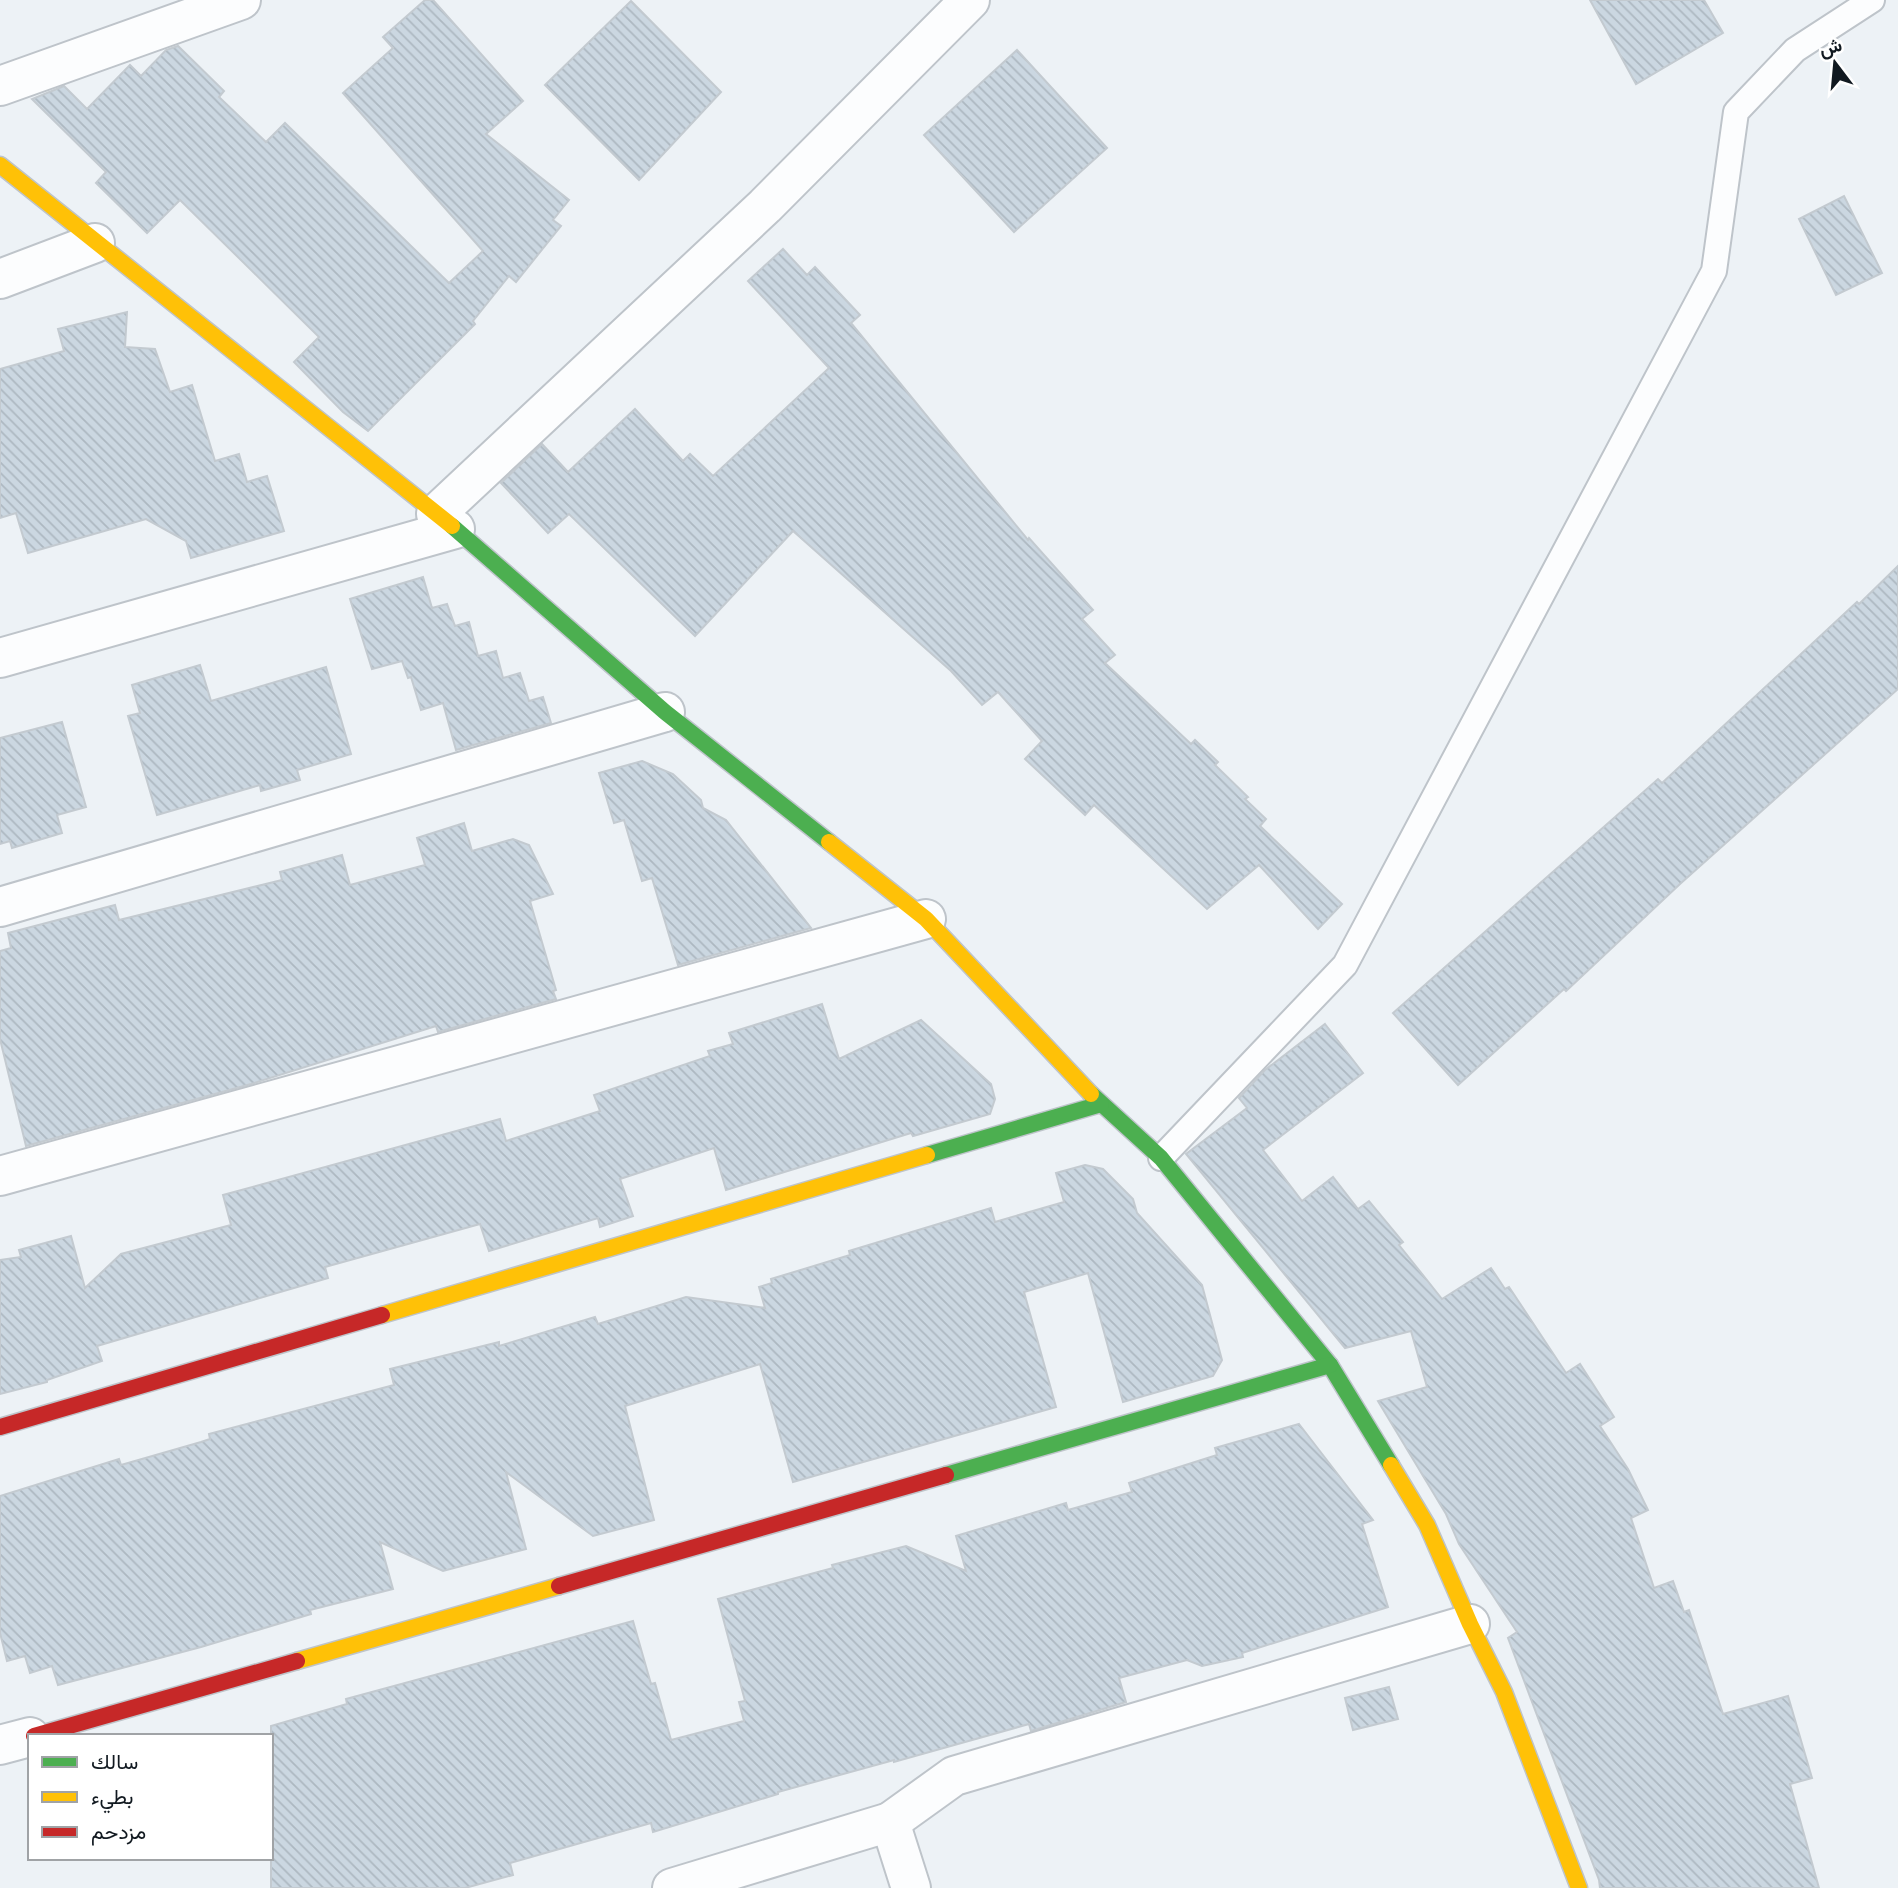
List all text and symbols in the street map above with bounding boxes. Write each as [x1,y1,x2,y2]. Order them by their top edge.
north arrow [1800,28,1870,98]
text: ش [1817,34,1845,61]
legend [28,1734,273,1860]
text: سالك [91,1750,138,1773]
text: بطيء [91,1785,134,1814]
text: مزدحم [91,1820,146,1846]

